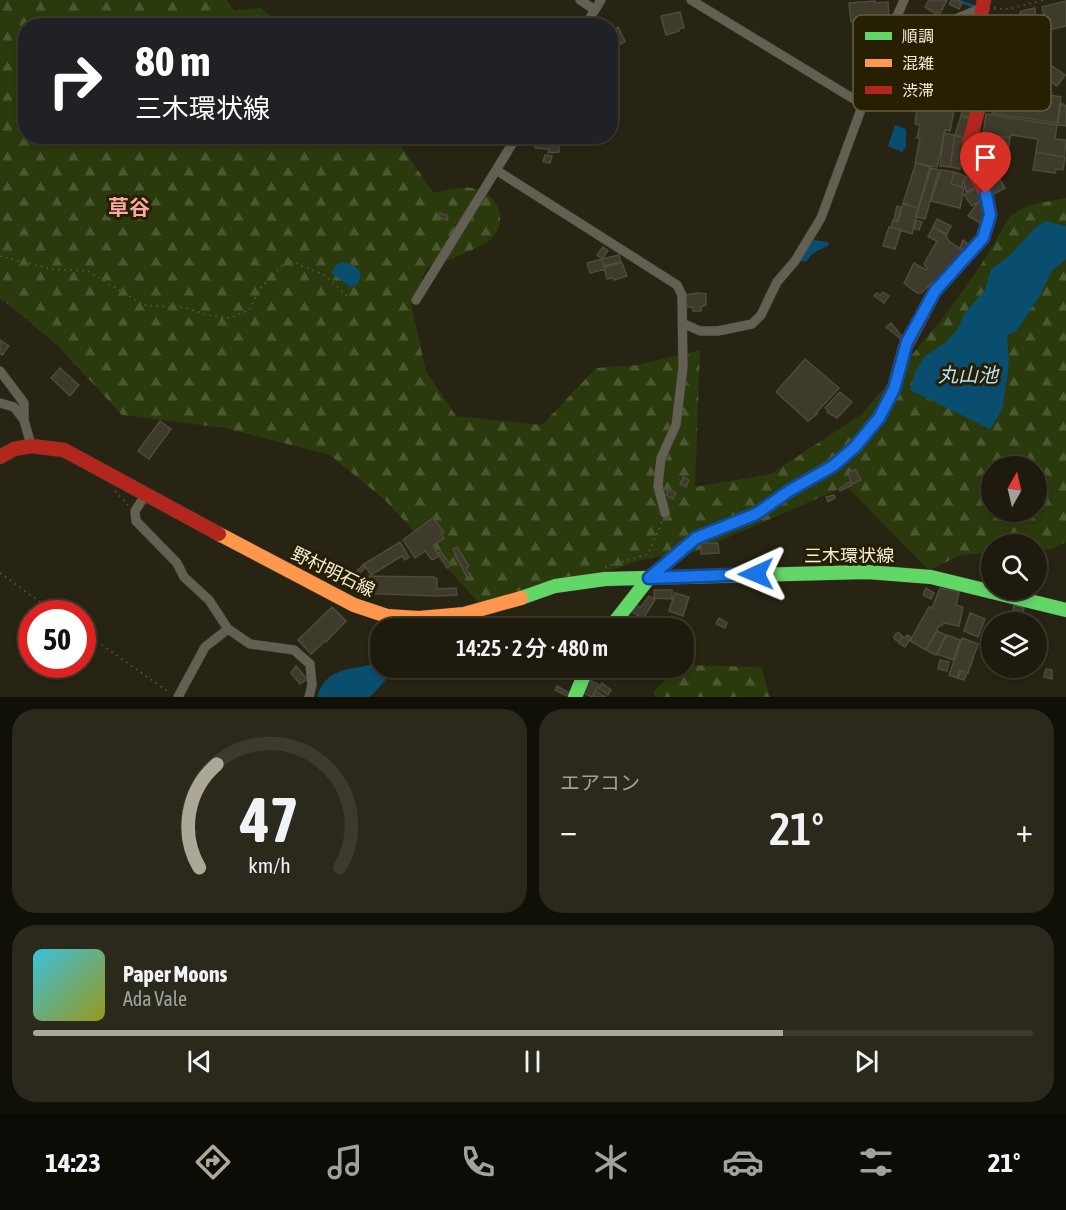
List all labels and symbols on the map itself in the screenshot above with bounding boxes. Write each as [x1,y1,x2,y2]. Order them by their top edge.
legend [853,15,1051,111]
text: 順調 [902,27,934,45]
text: 混雑 [902,54,934,72]
text: 渋滞 [902,81,934,99]
pin [960,132,1011,194]
district label: 草谷 [108,195,150,219]
water label: 丸山池 [938,363,1000,386]
north arrow [981,456,1047,522]
street label: 野村明石線 [288,542,378,601]
position arrow [724,542,788,606]
street label: 三木環状線 [804,545,894,566]
speed limit sign: 50 [18,600,96,678]

